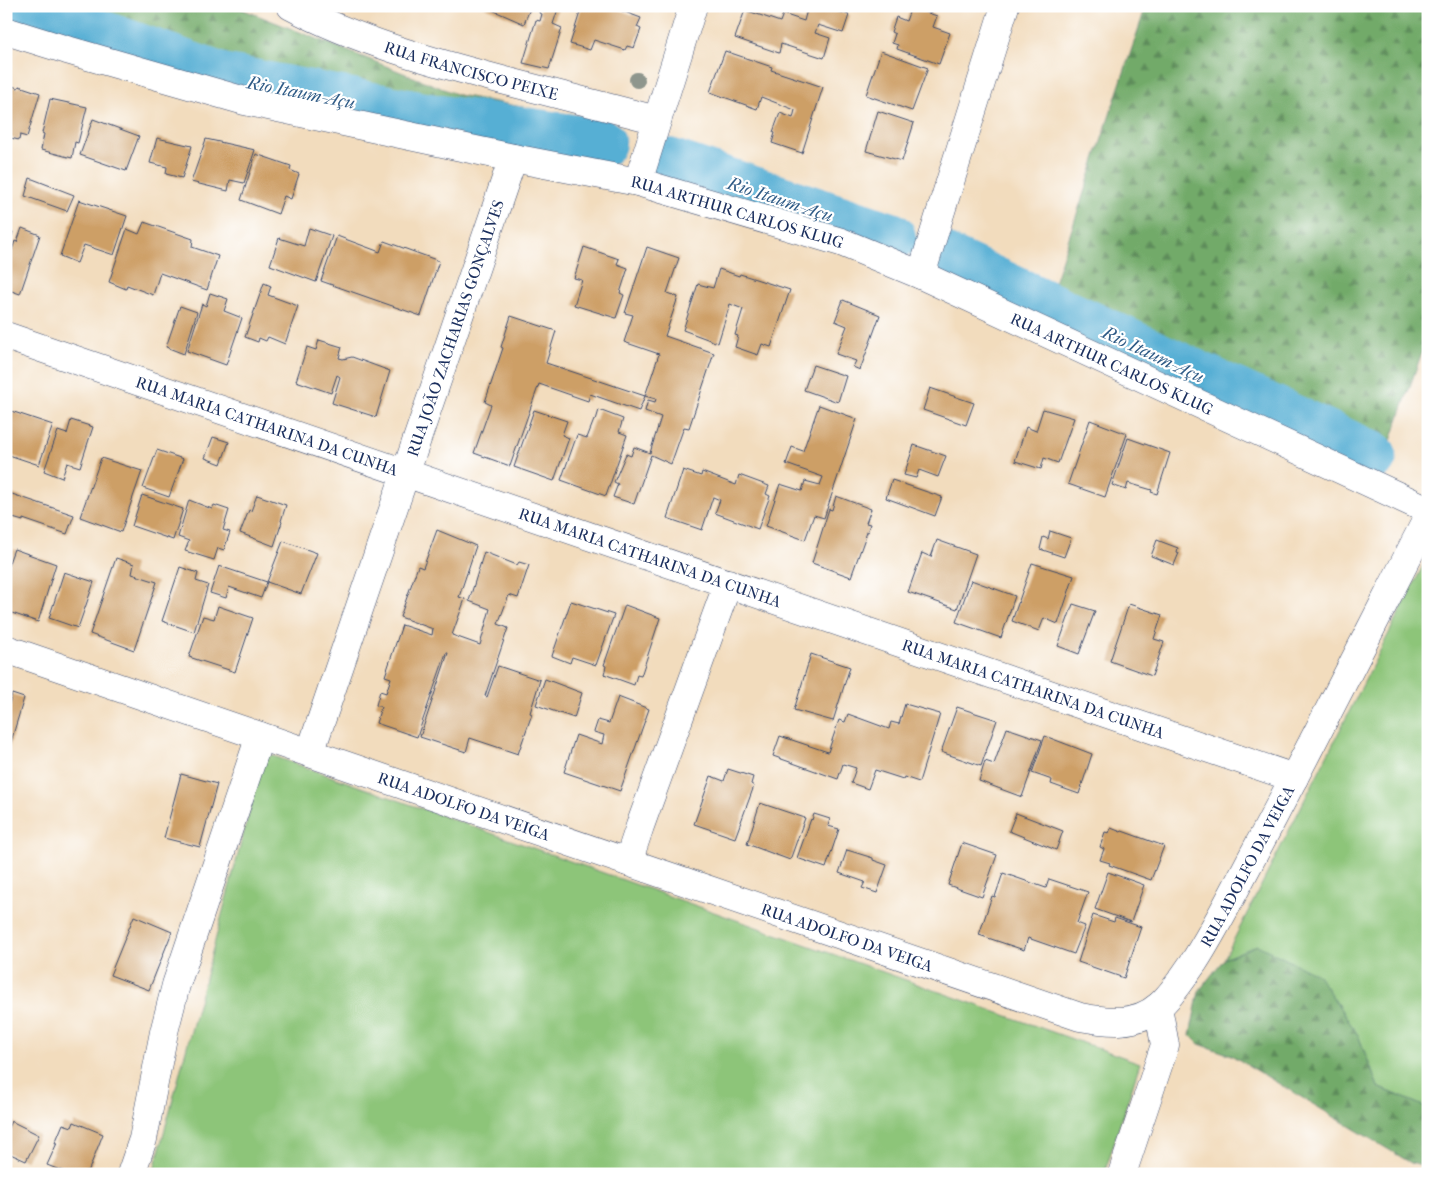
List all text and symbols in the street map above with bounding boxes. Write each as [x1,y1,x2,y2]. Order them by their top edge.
street label: RUA FRANCISCO PEIXE [382,37,561,104]
water label: Rio Itaum-Açu [244,72,357,114]
street label: RUA ARTHUR CARLOS KLUG [629,171,846,252]
water label: Rio Itaum-Açu [724,173,835,227]
street label: RUA JOÃO ZACHARIAS GONÇALVES [402,197,508,459]
street label: RUA ARTHUR CARLOS KLUG [1008,308,1216,419]
water label: Rio Itaum-Açu [1098,322,1207,388]
street label: RUA MARIA CATHARINA DA CUNHA [133,372,401,480]
street label: RUA MARIA CATHARINA DA CUNHA [516,503,784,611]
street label: RUA MARIA CATHARINA DA CUNHA [900,635,1167,743]
street label: RUA ADOLFO DA VEIGA [375,768,553,844]
street label: RUA ADOLFO DA VEIGA [1196,782,1298,950]
street label: RUA ADOLFO DA VEIGA [759,899,936,976]

